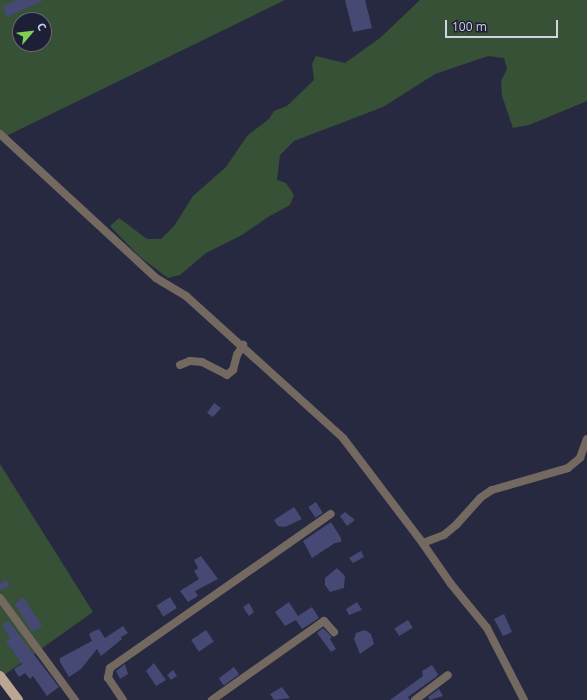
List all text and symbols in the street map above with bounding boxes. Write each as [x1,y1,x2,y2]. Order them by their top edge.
north arrow [12,12,52,52]
scale bar [447,12,560,38]
text: 100 m [452,18,487,35]
text: С [34,20,50,33]

